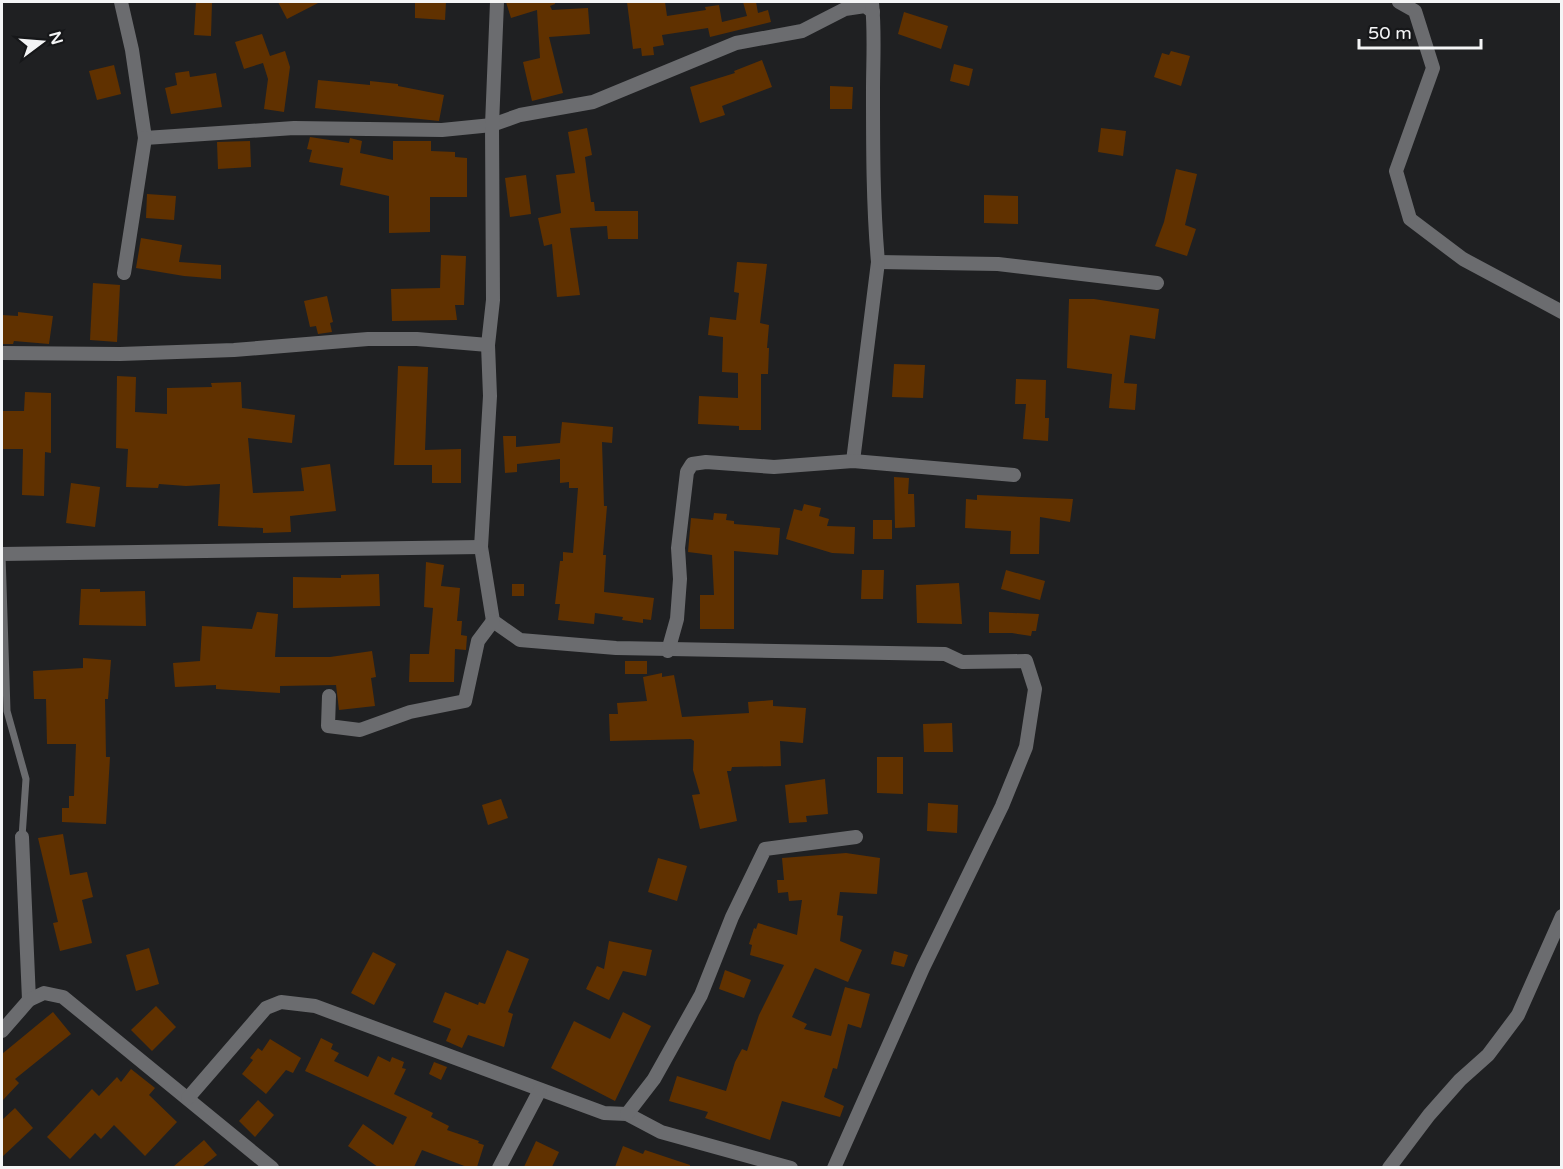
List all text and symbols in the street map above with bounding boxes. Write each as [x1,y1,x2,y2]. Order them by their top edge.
north arrow [12,12,72,72]
scale bar [1359,12,1480,50]
text: 50 m [1368,22,1412,44]
text: N [44,29,67,47]

